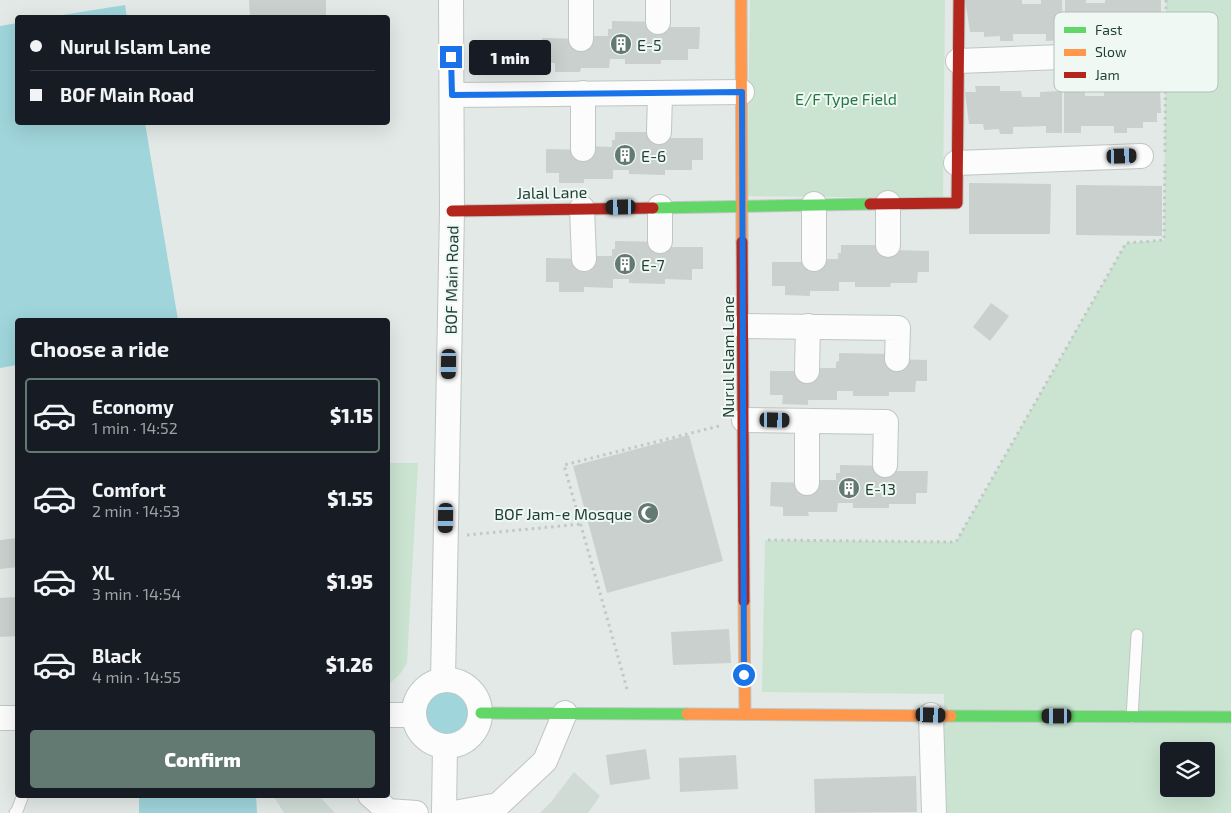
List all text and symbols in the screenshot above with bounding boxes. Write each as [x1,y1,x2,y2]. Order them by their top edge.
legend [1054,12,1218,92]
text: Fast [1095,21,1122,38]
building icon: E-5 [609,32,633,56]
text: Nurul Islam Lane [60,35,211,58]
place label: E-5 [637,35,662,54]
callout: 1 min [468,40,551,74]
text: Slow [1095,43,1127,60]
route end [440,46,462,68]
text: 1 min [490,48,530,67]
text: Jam [1095,66,1120,83]
text: BOF Main Road [60,83,194,106]
park label: E/F Type Field [795,89,897,108]
building icon: E-6 [613,143,637,167]
place label: E-6 [641,146,666,165]
car [1106,148,1137,164]
street label: Jalal Lane [517,182,587,202]
car [605,199,636,215]
street label: BOF Main Road [441,225,461,335]
building icon: E-7 [613,252,637,276]
place label: E-7 [641,255,665,274]
street label: Nurul Islam Lane [718,296,737,418]
text: Choose a ride [30,335,169,361]
car [441,349,456,379]
icon: car [32,393,77,438]
text: Economy [92,395,174,418]
text: $1.15 [330,404,373,427]
car [759,412,790,428]
text: 1 min · 14:52 [92,418,178,437]
icon: car [32,476,77,521]
building icon: E-13 [837,476,861,500]
text: Comfort [92,478,166,501]
place label: E-13 [865,479,896,498]
text: $1.55 [327,487,373,510]
text: 2 min · 14:53 [92,501,180,520]
mosque icon: BOF Jam-e Mosque [636,501,660,525]
car [438,503,453,533]
place label: BOF Jam-e Mosque [494,504,632,523]
icon: car [32,559,77,604]
text: XL [92,561,114,584]
text: $1.95 [326,570,373,593]
text: 3 min · 14:54 [92,584,181,603]
icon: car [32,642,77,687]
text: Black [92,644,142,667]
text: $1.26 [326,653,373,676]
route start [733,664,755,686]
text: 4 min · 14:55 [92,667,181,686]
car [915,707,946,723]
car [1042,709,1072,724]
button: Confirm [30,730,375,788]
map controls [1160,742,1215,797]
button: layers [1160,742,1215,797]

